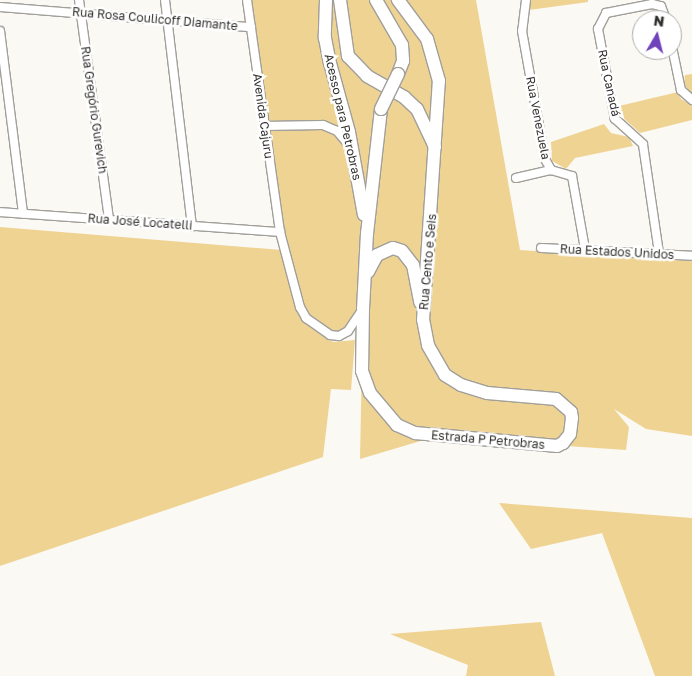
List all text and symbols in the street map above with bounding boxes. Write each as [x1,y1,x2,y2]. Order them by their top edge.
street label: Rua Rosa Coulicoff Diamante [72,5,238,33]
north arrow [632,10,682,60]
text: N [653,11,665,30]
street label: Rua Gregório Gurevich [78,45,110,175]
street label: Rua Canadá [595,48,623,118]
street label: Acesso para Petrobras [321,52,365,182]
street label: Avenida Cajuru [250,72,276,160]
street label: Rua Venezuela [523,75,553,161]
street label: Rua José Locatelli [87,211,193,233]
street label: Rua Cento e Seis [417,213,439,311]
street label: Rua Estados Unidos [559,242,675,262]
street label: Estrada P Petrobras [430,428,546,452]

